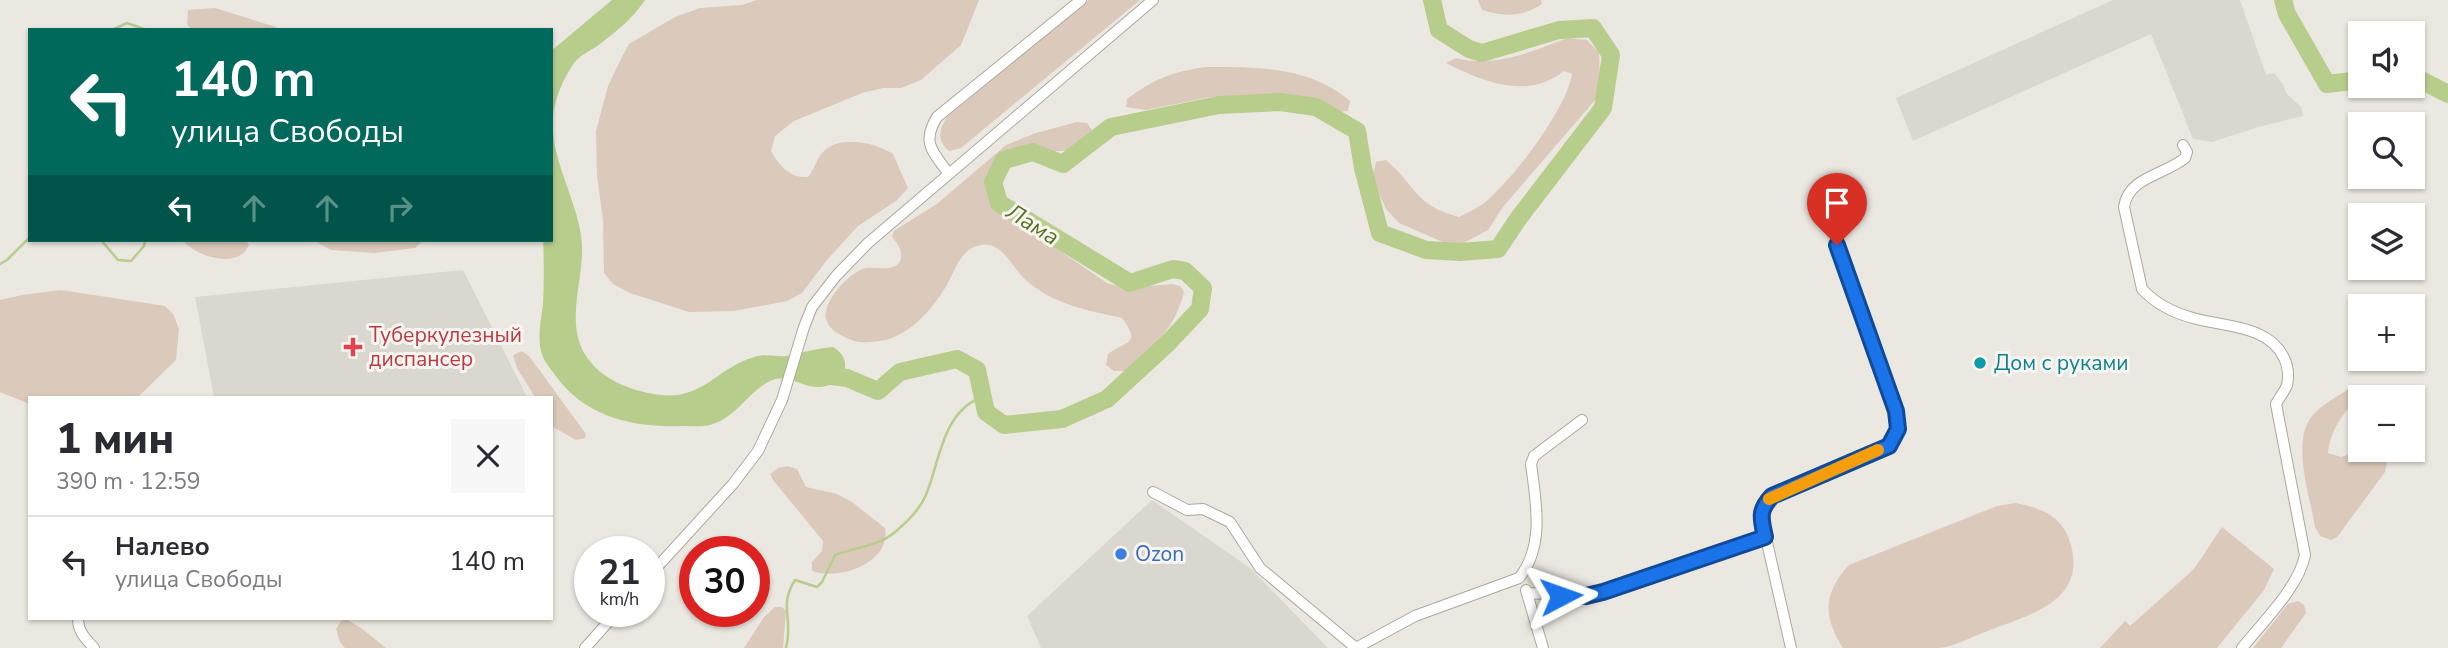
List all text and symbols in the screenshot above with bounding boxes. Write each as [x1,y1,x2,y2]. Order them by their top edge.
map controls [2348,21,2425,462]
button: sound [2348,21,2425,98]
text: 140 m [171,46,315,113]
icon: left [56,56,147,147]
text: улица Свободы [171,110,404,153]
button: search [2348,112,2425,189]
pin [1807,173,1867,245]
icon: arrive [1818,184,1856,222]
icon: left [162,189,200,227]
icon: ahead [235,189,273,227]
icon: ahead [308,189,346,227]
icon: right [381,189,419,227]
water label: Лама [1000,196,1065,253]
button: layers [2348,203,2425,280]
button: + [2348,294,2425,371]
place label: Туберкулезный диспансер [369,321,522,373]
marker: Туберкулезный диспансер [343,337,363,357]
place label: Дом с руками [1994,349,2129,377]
marker: Дом с руками [1972,355,1988,371]
button: − [2348,385,2425,462]
text: 1 мин [56,411,174,468]
button: close [451,419,525,493]
text: 390 m · 12:59 [56,466,201,497]
text: Налево [115,529,210,564]
speed limit sign: 30 [679,536,770,627]
place label: Ozon [1135,540,1184,568]
icon: left [56,543,94,581]
text: 140 m [449,544,525,579]
marker: Ozon [1113,546,1129,562]
text: 21 [598,549,641,596]
position arrow [1524,559,1598,633]
text: улица Свободы [115,564,283,595]
text: km/h [600,587,639,611]

